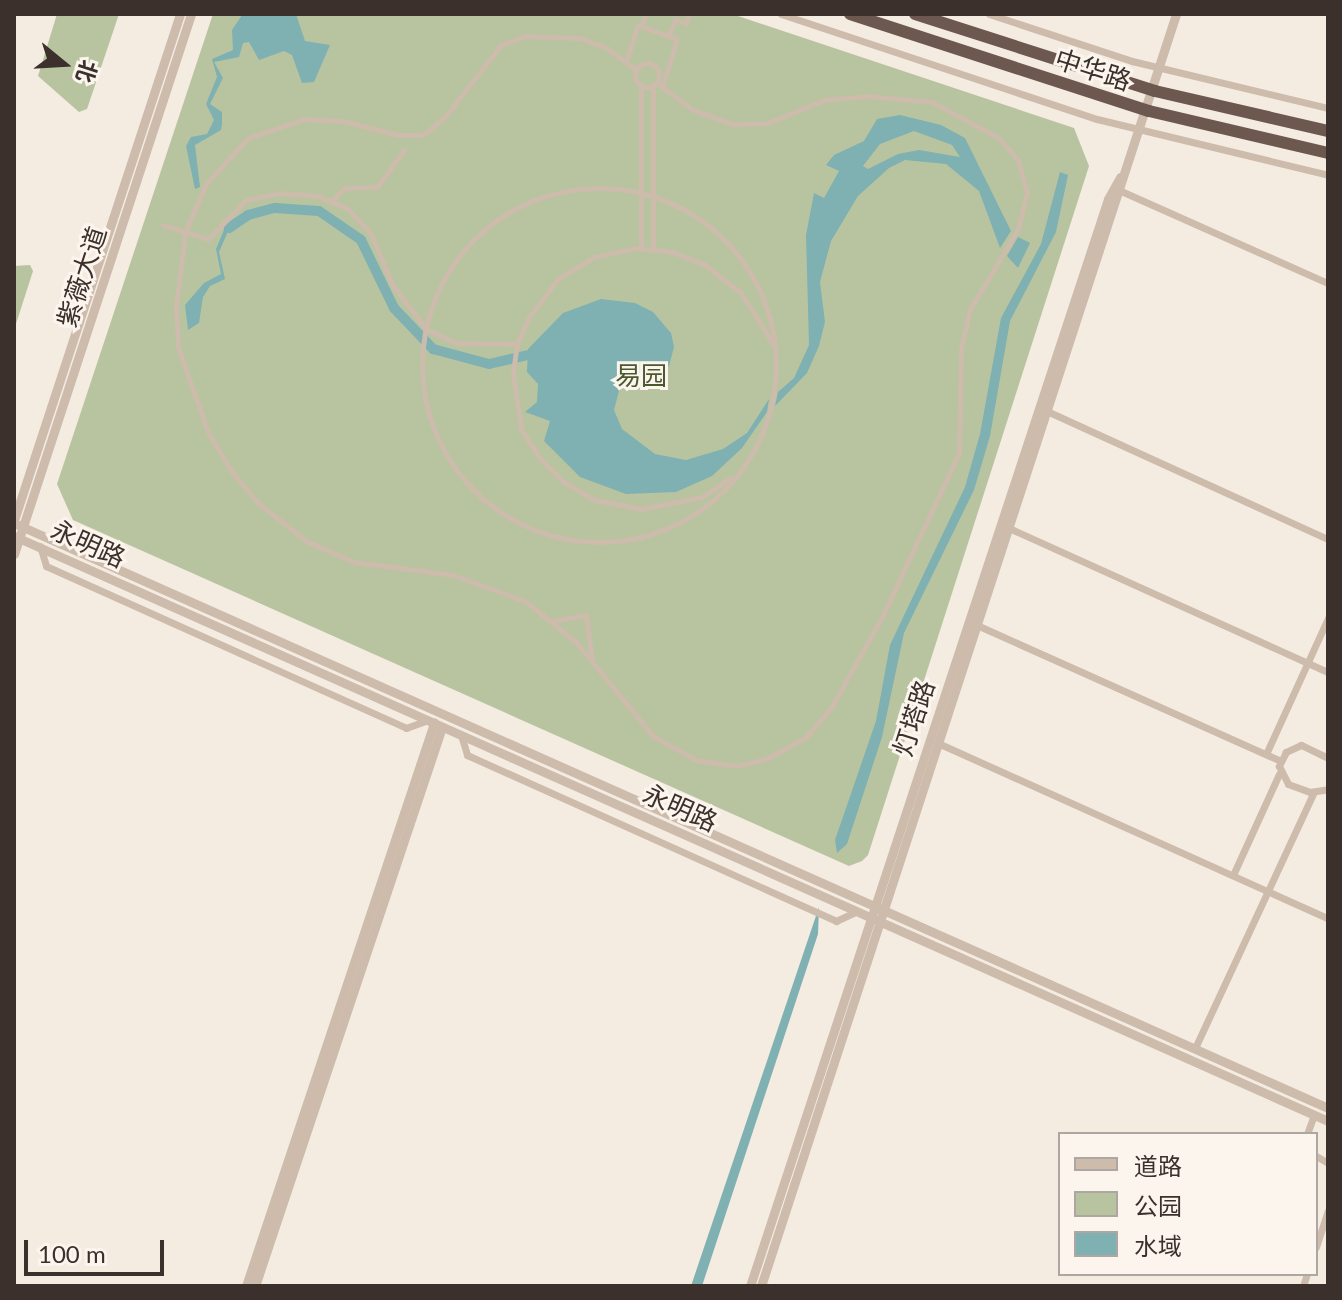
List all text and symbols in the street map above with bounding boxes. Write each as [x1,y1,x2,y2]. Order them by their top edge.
north arrow [24,24,104,104]
street label: 中华路 [1051,43,1135,97]
text: 北 [71,57,104,86]
street label: 紫薇大道 [51,223,113,331]
park label: 易园 [615,360,667,392]
street label: 永明路 [46,514,130,574]
street label: 灯塔路 [887,676,941,760]
street label: 永明路 [638,778,722,838]
legend [1058,1132,1318,1276]
text: 道路 [1134,1151,1182,1180]
text: 公园 [1134,1191,1182,1220]
scale bar [28,1224,168,1274]
text: 水域 [1134,1231,1182,1260]
text: 100 m [38,1239,106,1268]

